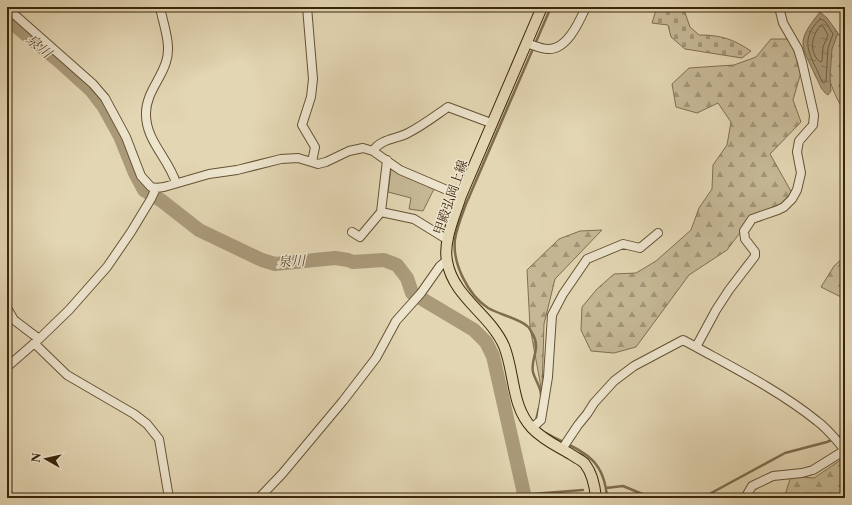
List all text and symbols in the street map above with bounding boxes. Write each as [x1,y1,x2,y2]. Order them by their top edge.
water label: 泉川 [22,30,57,63]
street label: 甲殿弘岡上線 [430,158,470,236]
water label: 泉川 [277,251,307,270]
north arrow [26,439,66,479]
text: N [29,451,44,463]

